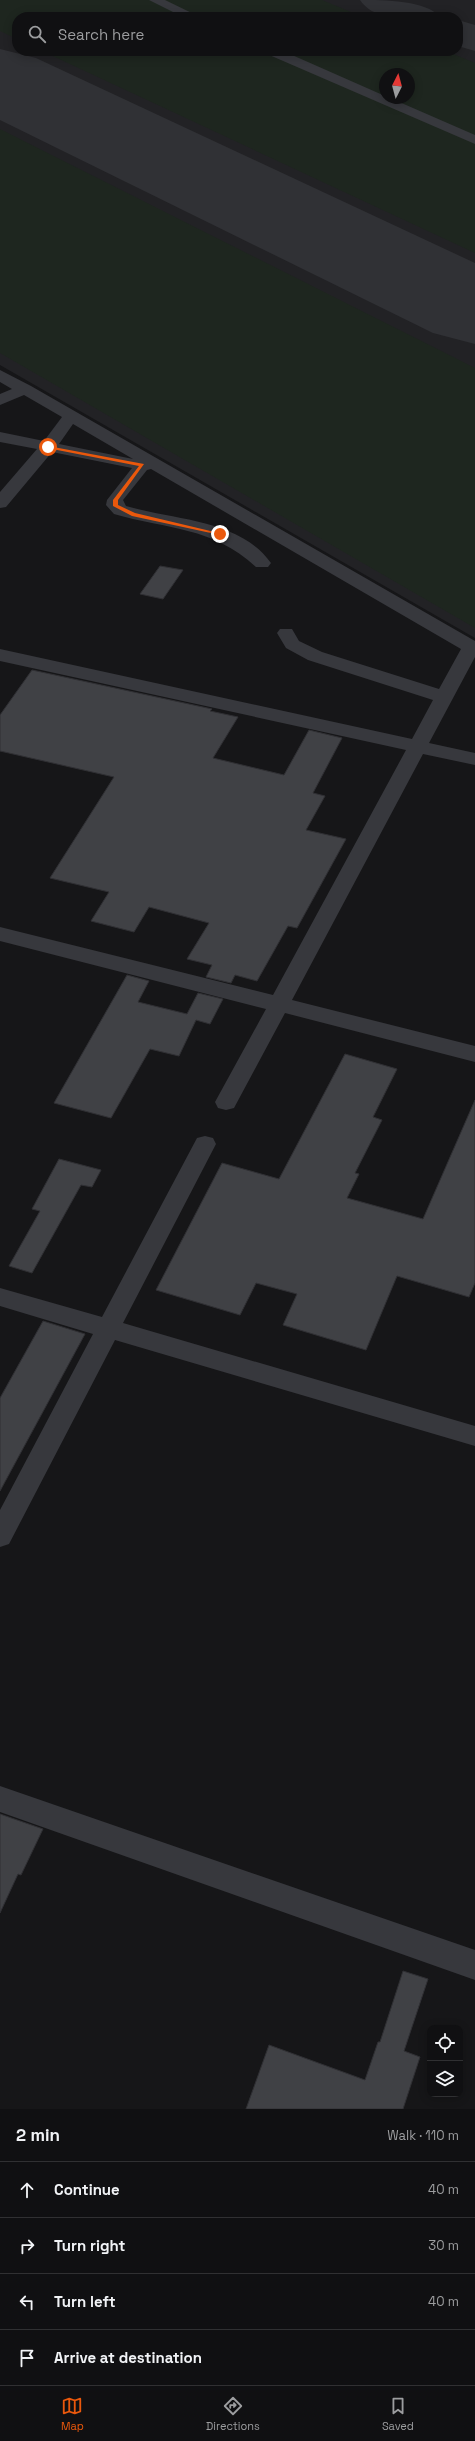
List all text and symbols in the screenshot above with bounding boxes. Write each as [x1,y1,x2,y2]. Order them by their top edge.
search box [12,12,463,56]
icon: search [26,23,48,45]
text: Search here [58,25,144,44]
north arrow [379,68,415,104]
route start [39,438,57,456]
route end [211,525,229,543]
map controls [427,2025,463,2097]
button: locate [427,2025,463,2061]
button: layers [427,2061,463,2097]
text: 2 min [16,2124,60,2146]
text: Walk · 110 m [387,2127,459,2144]
icon: ahead [16,2179,38,2201]
text: Continue [54,2180,120,2199]
text: 40 m [428,2181,459,2198]
icon: right [16,2235,38,2257]
text: Turn right [54,2236,125,2255]
text: 30 m [428,2237,459,2254]
icon: left [16,2291,38,2313]
text: Turn left [54,2292,116,2311]
text: 40 m [428,2293,459,2310]
icon: arrive [16,2347,38,2369]
text: Arrive at destination [54,2348,202,2367]
tab: Map [61,2395,84,2433]
tab: Directions [206,2395,260,2433]
tab: Saved [382,2395,414,2433]

